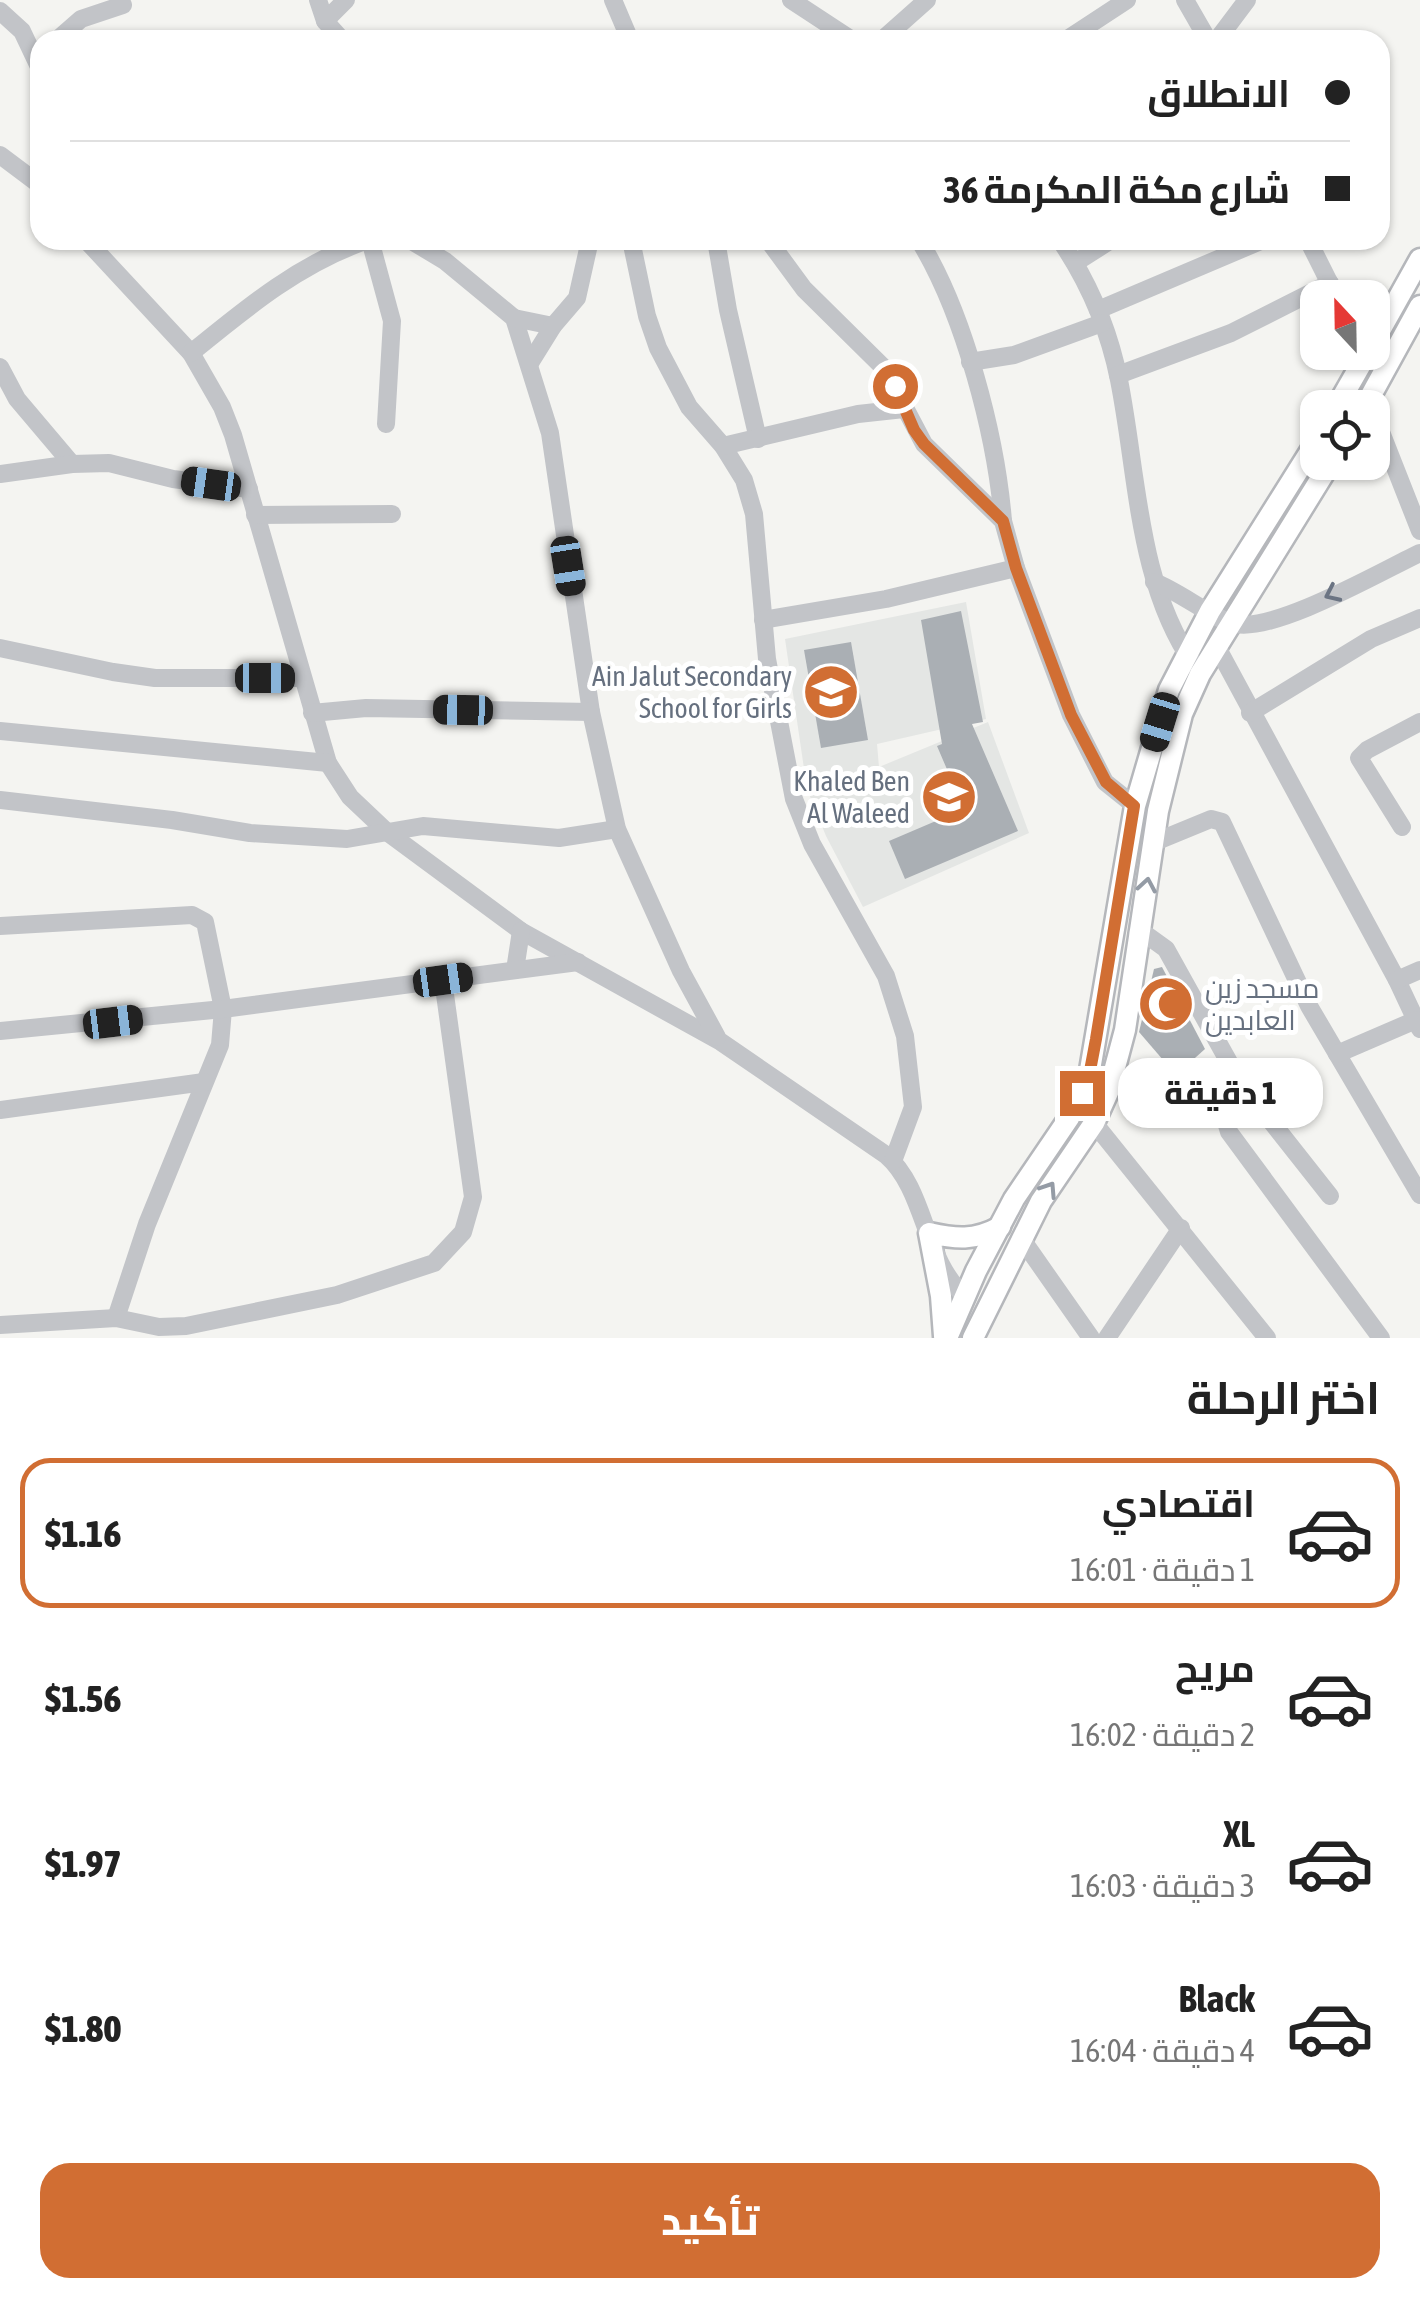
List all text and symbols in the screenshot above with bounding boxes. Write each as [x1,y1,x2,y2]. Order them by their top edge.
text: الانطلاق [1147,72,1290,115]
text: شارع مكة المكرمة 36 [943,168,1290,211]
north arrow [1300,280,1390,370]
map controls [1300,280,1390,480]
route start [873,364,918,409]
button: locate [1300,390,1390,480]
car [179,465,243,503]
car [548,534,588,598]
one-way arrow [1324,582,1342,602]
place label: Ain Jalut Secondary School for Girls [592,660,792,724]
school or university icon: Ain Jalut Secondary School for Girls [801,662,861,722]
car [235,663,295,693]
car [1137,689,1183,755]
car [433,694,493,726]
place label: Khaled Ben Al Waleed [793,765,910,829]
school or university icon: Khaled Ben Al Waleed [919,767,979,827]
one-way arrow [1136,877,1157,893]
car [411,961,475,999]
place label: مسجد زين العابدين [1205,972,1319,1037]
mosque icon: مسجد زين العابدين [1136,974,1196,1034]
car [81,1003,145,1041]
callout: 1 دقيقة [1117,1058,1322,1128]
route end [1060,1071,1105,1116]
text: 1 دقيقة [1164,1074,1277,1111]
one-way arrow [1037,1181,1055,1200]
text: اختر الرحلة [1187,1372,1380,1424]
text: اقتصادي [1102,1482,1255,1525]
icon: car [1285,1488,1375,1578]
text: $1.16 [45,1512,121,1555]
text: 1 دقيقة · 16:01 [1070,1551,1255,1588]
text: مريح [1175,1647,1255,1690]
icon: car [1285,1653,1375,1743]
text: $1.56 [45,1677,121,1720]
text: 2 دقيقة · 16:02 [1070,1716,1255,1753]
text: XL [1223,1812,1255,1855]
icon: car [1285,1818,1375,1908]
text: $1.97 [45,1842,121,1885]
text: 3 دقيقة · 16:03 [1070,1867,1255,1904]
text: Black [1178,1977,1255,2020]
icon: car [1285,1983,1375,2073]
text: $1.80 [45,2007,121,2050]
text: 4 دقيقة · 16:04 [1070,2032,1255,2069]
button: تأكيد [40,2163,1380,2278]

